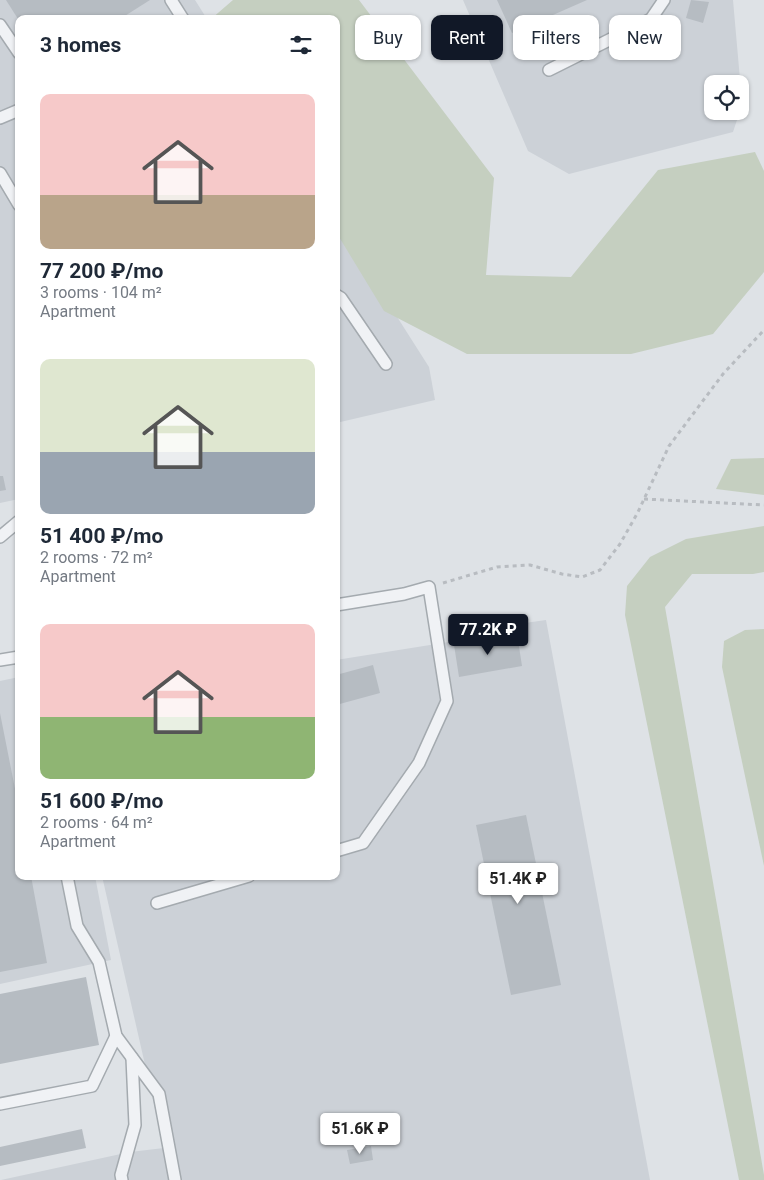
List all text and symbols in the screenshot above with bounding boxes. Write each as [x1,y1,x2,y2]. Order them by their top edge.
chip: Buy [355,15,421,60]
chip: Rent [431,15,503,60]
chip: Filters [513,15,599,60]
chip: New [609,15,681,60]
icon: filters [287,31,315,59]
text: 3 homes [40,33,121,57]
map controls [704,75,749,120]
button: locate [704,75,749,120]
icon: home [133,127,223,217]
text: 77 200 ₽/mo [40,259,163,283]
text: 3 rooms · 104 m² [40,283,162,302]
text: Apartment [40,302,116,321]
icon: home [133,392,223,482]
text: 51 400 ₽/mo [40,524,163,548]
text: 2 rooms · 72 m² [40,548,153,567]
text: Apartment [40,567,116,586]
pin: 77.2K ₽ [442,614,534,656]
text: 77.2K ₽ [459,620,517,639]
icon: home [133,657,223,747]
text: 51 600 ₽/mo [40,789,163,813]
text: 2 rooms · 64 m² [40,813,153,832]
text: Apartment [40,832,116,851]
pin: 51.4K ₽ [472,862,564,905]
text: 51.4K ₽ [489,869,547,888]
pin: 51.6K ₽ [314,1112,406,1155]
text: 51.6K ₽ [331,1119,389,1138]

